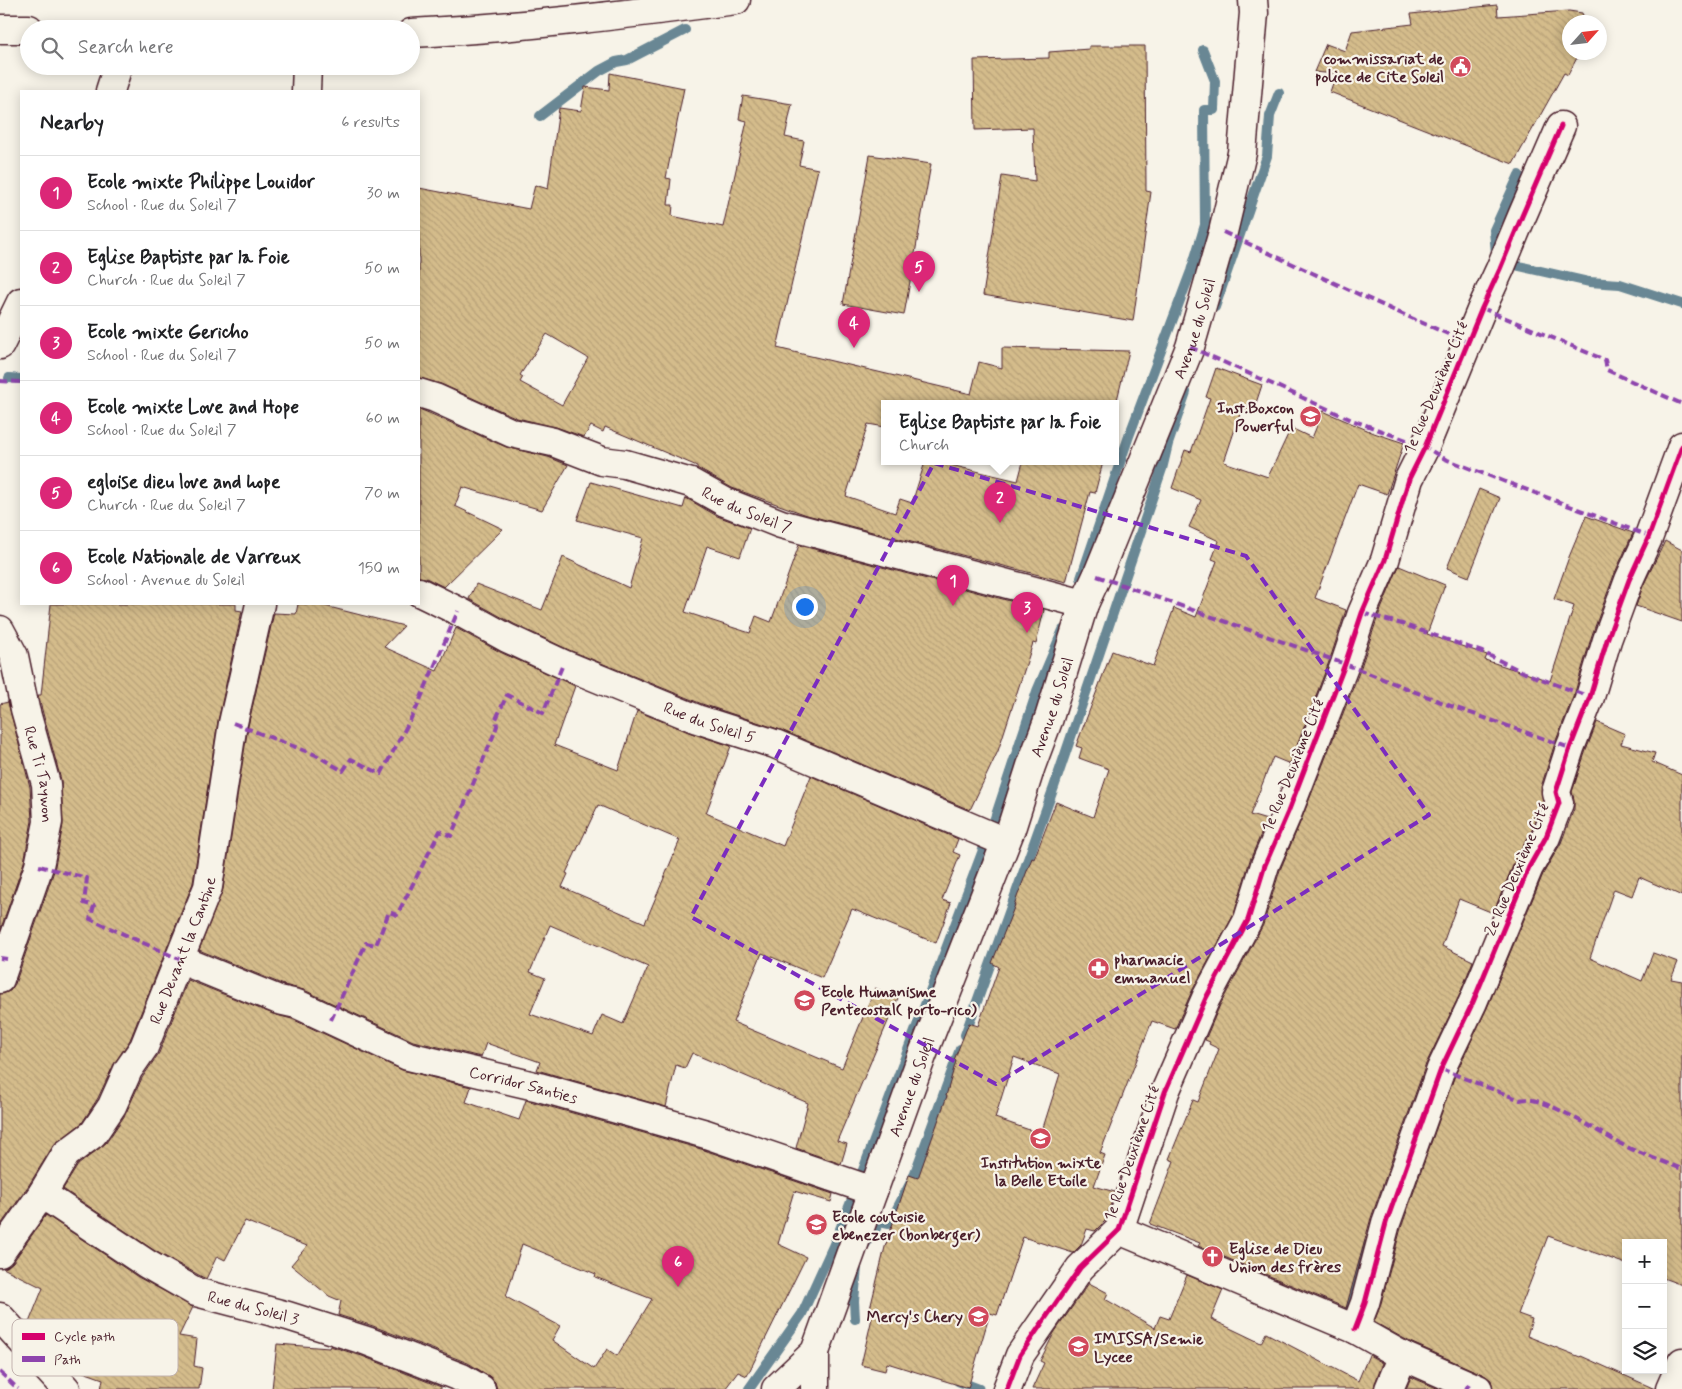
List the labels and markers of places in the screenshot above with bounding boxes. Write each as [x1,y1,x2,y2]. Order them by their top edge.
place label: commissariat de police de Cite Soleil [1315,49,1444,88]
public building icon: commissariat de police de Cite Soleil [1448,55,1472,79]
pin: 5 [903,251,935,292]
pin: 4 [838,307,870,348]
place label: Inst.Boxcon Powerful [1217,398,1294,437]
school or university icon: Inst.Boxcon Powerful [1298,404,1322,428]
pin: 2 [984,482,1016,523]
pin: 1 [937,565,969,606]
pin: 3 [1011,592,1043,633]
place label: pharmacie emmanuel [1114,950,1190,989]
pharmacy icon: pharmacie emmanuel [1086,956,1110,980]
place label: Ecole Humanisme Pentecostal( porto-rico) [821,982,977,1021]
school or university icon: Ecole Humanisme Pentecostal( porto-rico) [793,988,817,1012]
school or university icon: Institution mixte la Belle Etoile [1029,1126,1053,1150]
place label: Institution mixte la Belle Etoile [981,1153,1102,1192]
place label: Ecole coutoisie ebenezer (bonberger) [832,1207,981,1248]
school or university icon: Ecole coutoisie ebenezer (bonberger) [804,1213,828,1237]
place label: Eglise de Dieu Union des frères [1229,1239,1341,1278]
church icon: Eglise de Dieu Union des frères [1201,1245,1225,1269]
pin: 6 [662,1246,694,1287]
school or university icon: Mercy's Chery [967,1304,991,1328]
place label: Mercy's Chery [866,1307,963,1328]
place label: IMISSA/Semie Lycee [1094,1329,1204,1368]
school or university icon: IMISSA/Semie Lycee [1066,1335,1090,1359]

